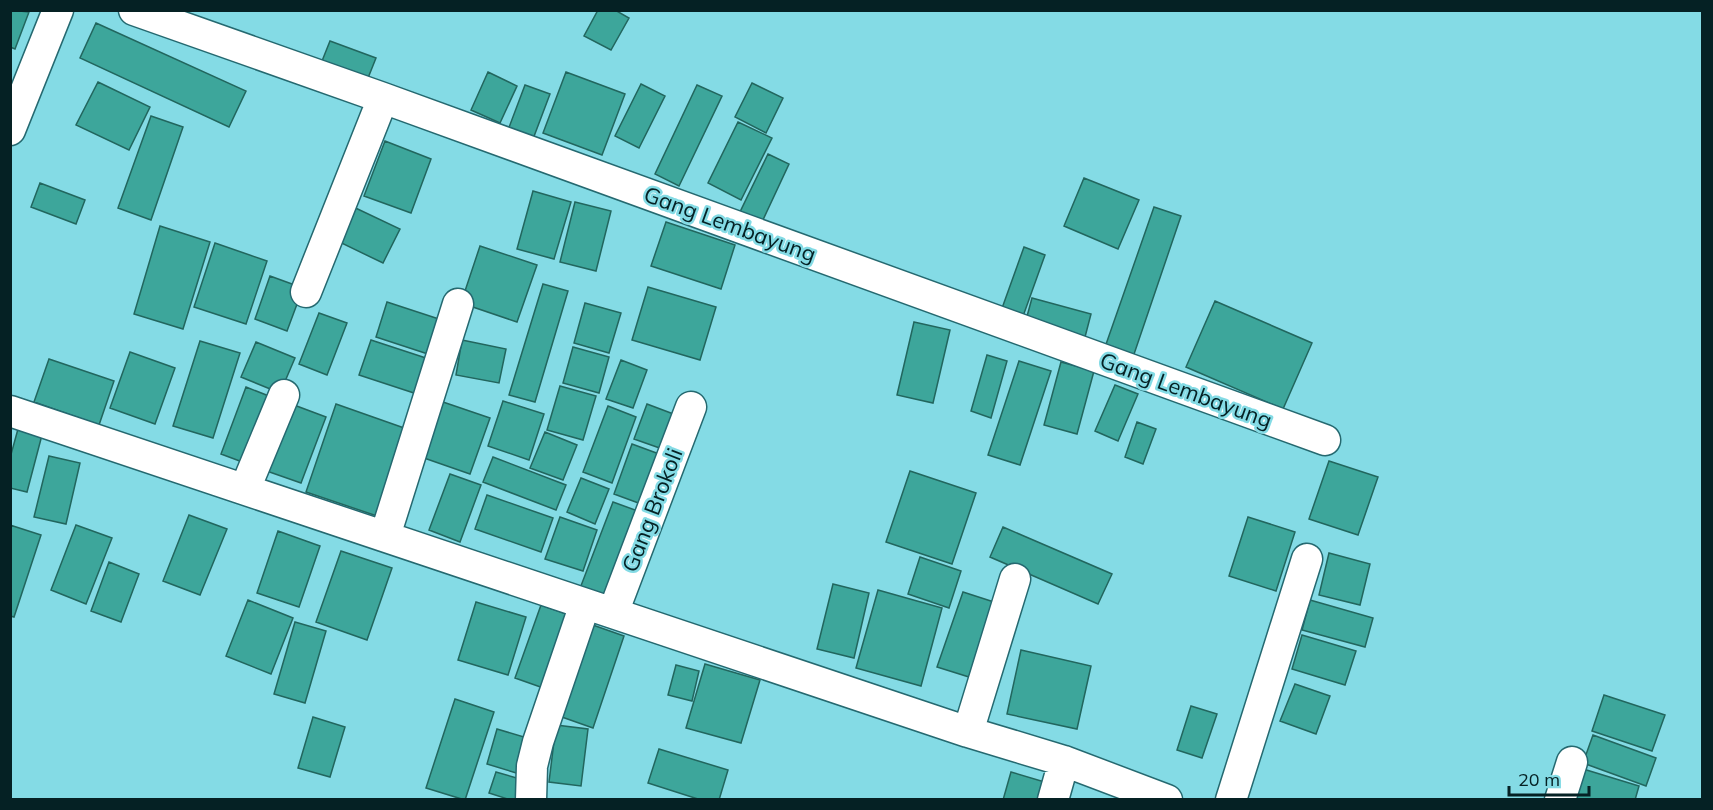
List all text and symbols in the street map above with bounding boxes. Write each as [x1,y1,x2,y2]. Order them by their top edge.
street label: Gang Lembayung [640,180,820,268]
street label: Gang Lembayung [1096,346,1276,434]
street label: Gang Brokoli [616,444,688,576]
scale bar [1509,759,1588,797]
text: 20 m [1518,768,1560,791]

